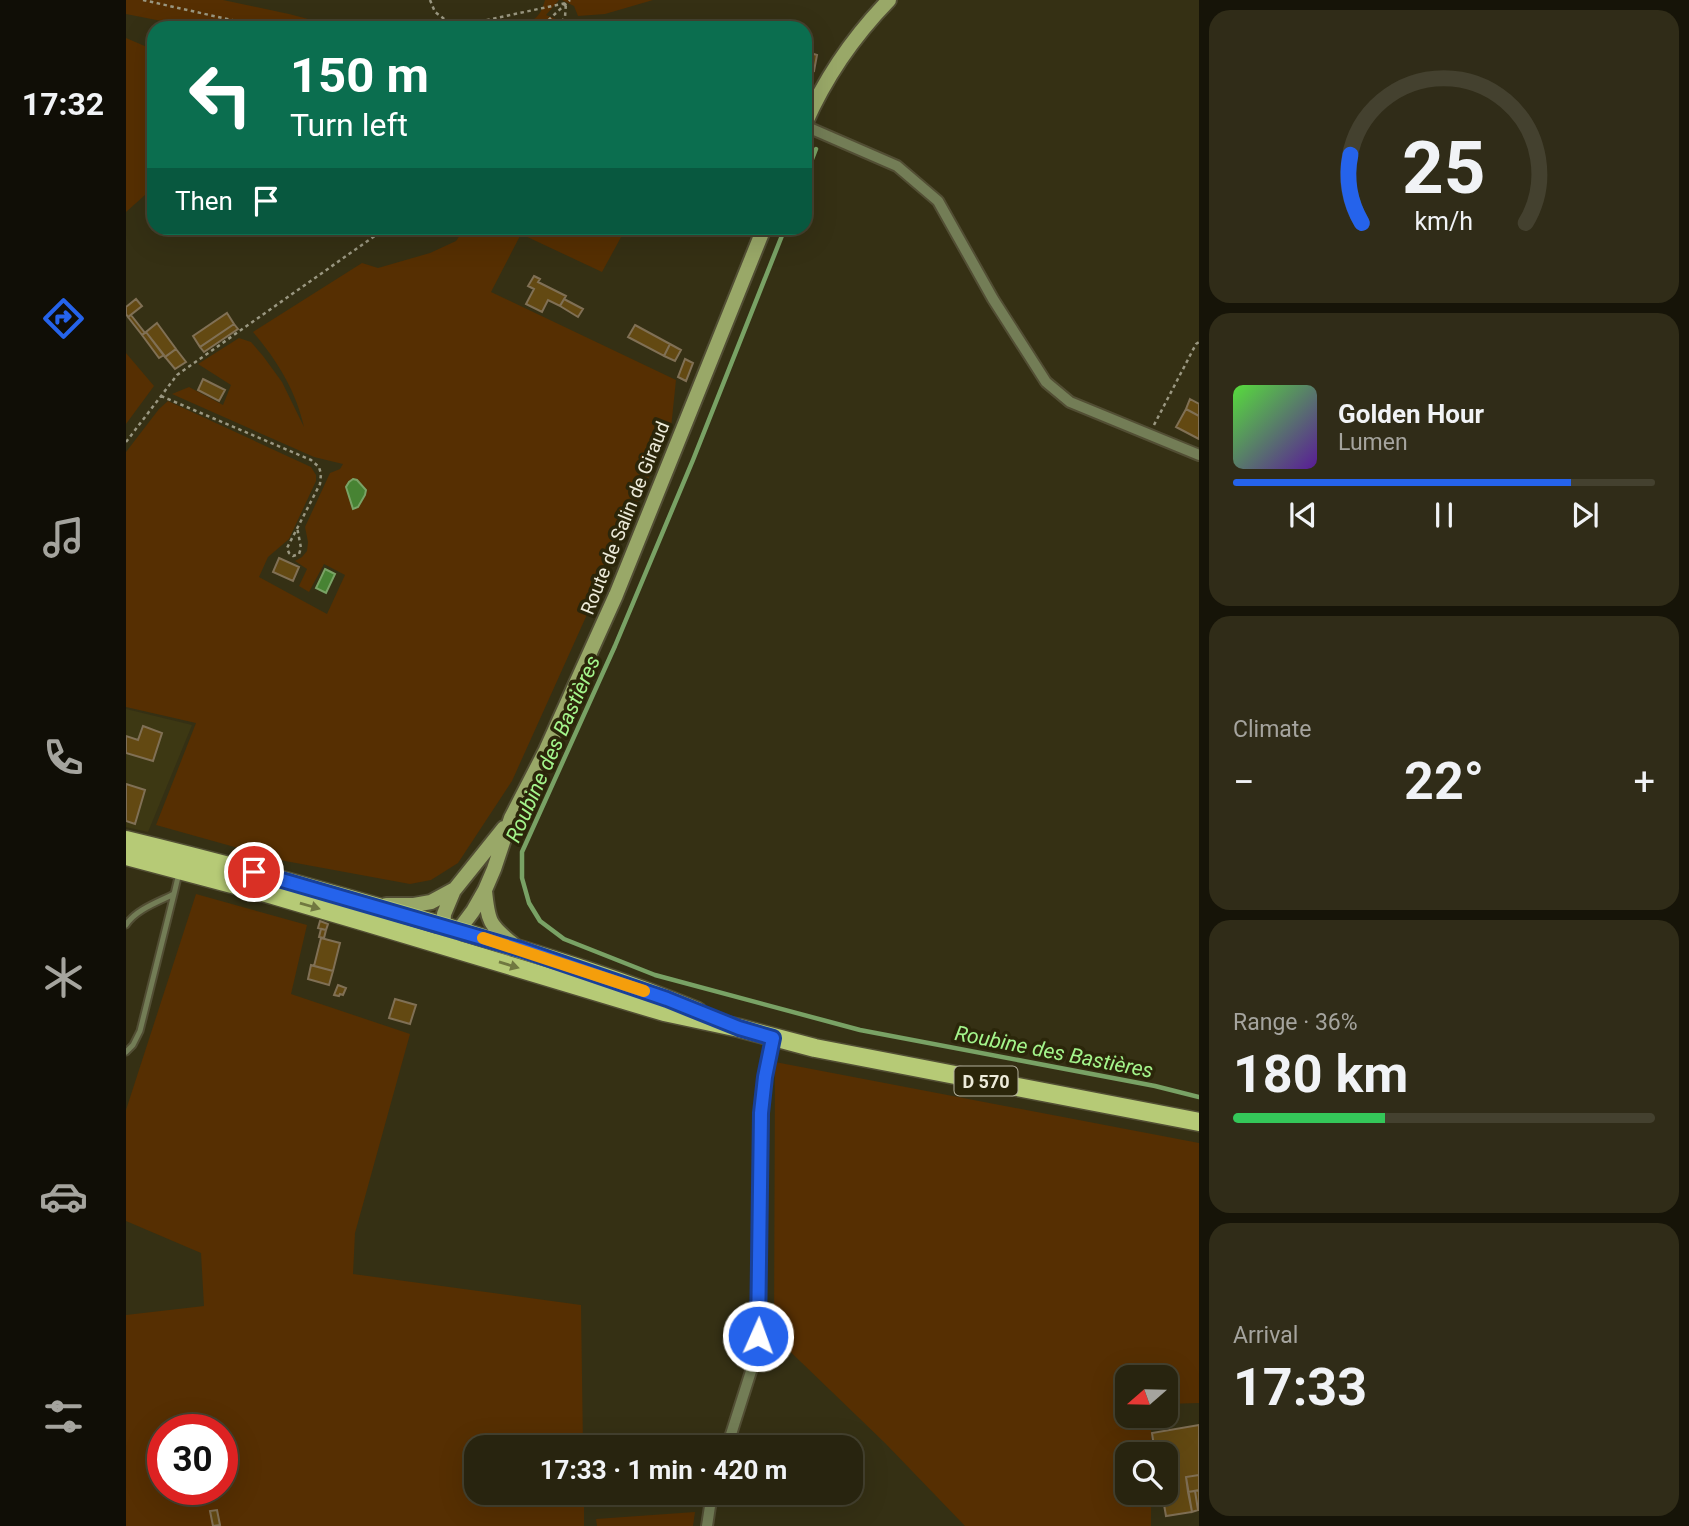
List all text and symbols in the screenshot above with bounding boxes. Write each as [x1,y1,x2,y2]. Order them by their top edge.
text: 150 m [290,47,429,104]
icon: left [175,49,266,140]
text: 17:32 [22,85,104,123]
text: Turn left [290,106,408,144]
text: 25 [1402,125,1486,211]
icon: arrive [247,182,285,220]
text: Then [175,186,233,216]
text: km/h [1415,206,1473,235]
icon: directions [39,294,88,343]
text: Golden Hour [1338,399,1484,429]
street label: Route de Salin de Giraud [576,418,674,618]
text: Lumen [1338,429,1408,456]
icon: previous [1284,496,1322,534]
icon: pause [1425,496,1463,534]
icon: next [1566,496,1604,534]
icon: music [39,513,88,562]
water label: Roubine des Bastières [501,652,605,846]
text: Climate [1233,716,1312,743]
icon: phone [39,733,88,782]
text: 22° [1404,751,1484,812]
text: − [1233,760,1255,804]
text: + [1633,760,1655,804]
pin [224,842,284,902]
icon: arrive [235,853,273,891]
one-way arrow [300,902,321,912]
icon: climate [39,953,88,1002]
one-way arrow [499,961,520,971]
text: Range · 36% [1233,1009,1358,1036]
water label: Roubine des Bastières [953,1021,1155,1083]
text: 180 km [1233,1044,1408,1105]
road number: D 570 [954,1066,1018,1096]
icon: car [39,1172,88,1221]
position arrow [721,1299,795,1373]
text: Arrival [1233,1322,1298,1349]
text: 17:33 [1233,1357,1367,1418]
north arrow [1115,1365,1178,1428]
map controls [1115,1365,1178,1505]
icon: filters [39,1392,88,1441]
speed limit sign: 30 [147,1414,238,1505]
button: search [1115,1442,1178,1505]
text: 17:33 · 1 min · 420 m [540,1455,787,1485]

